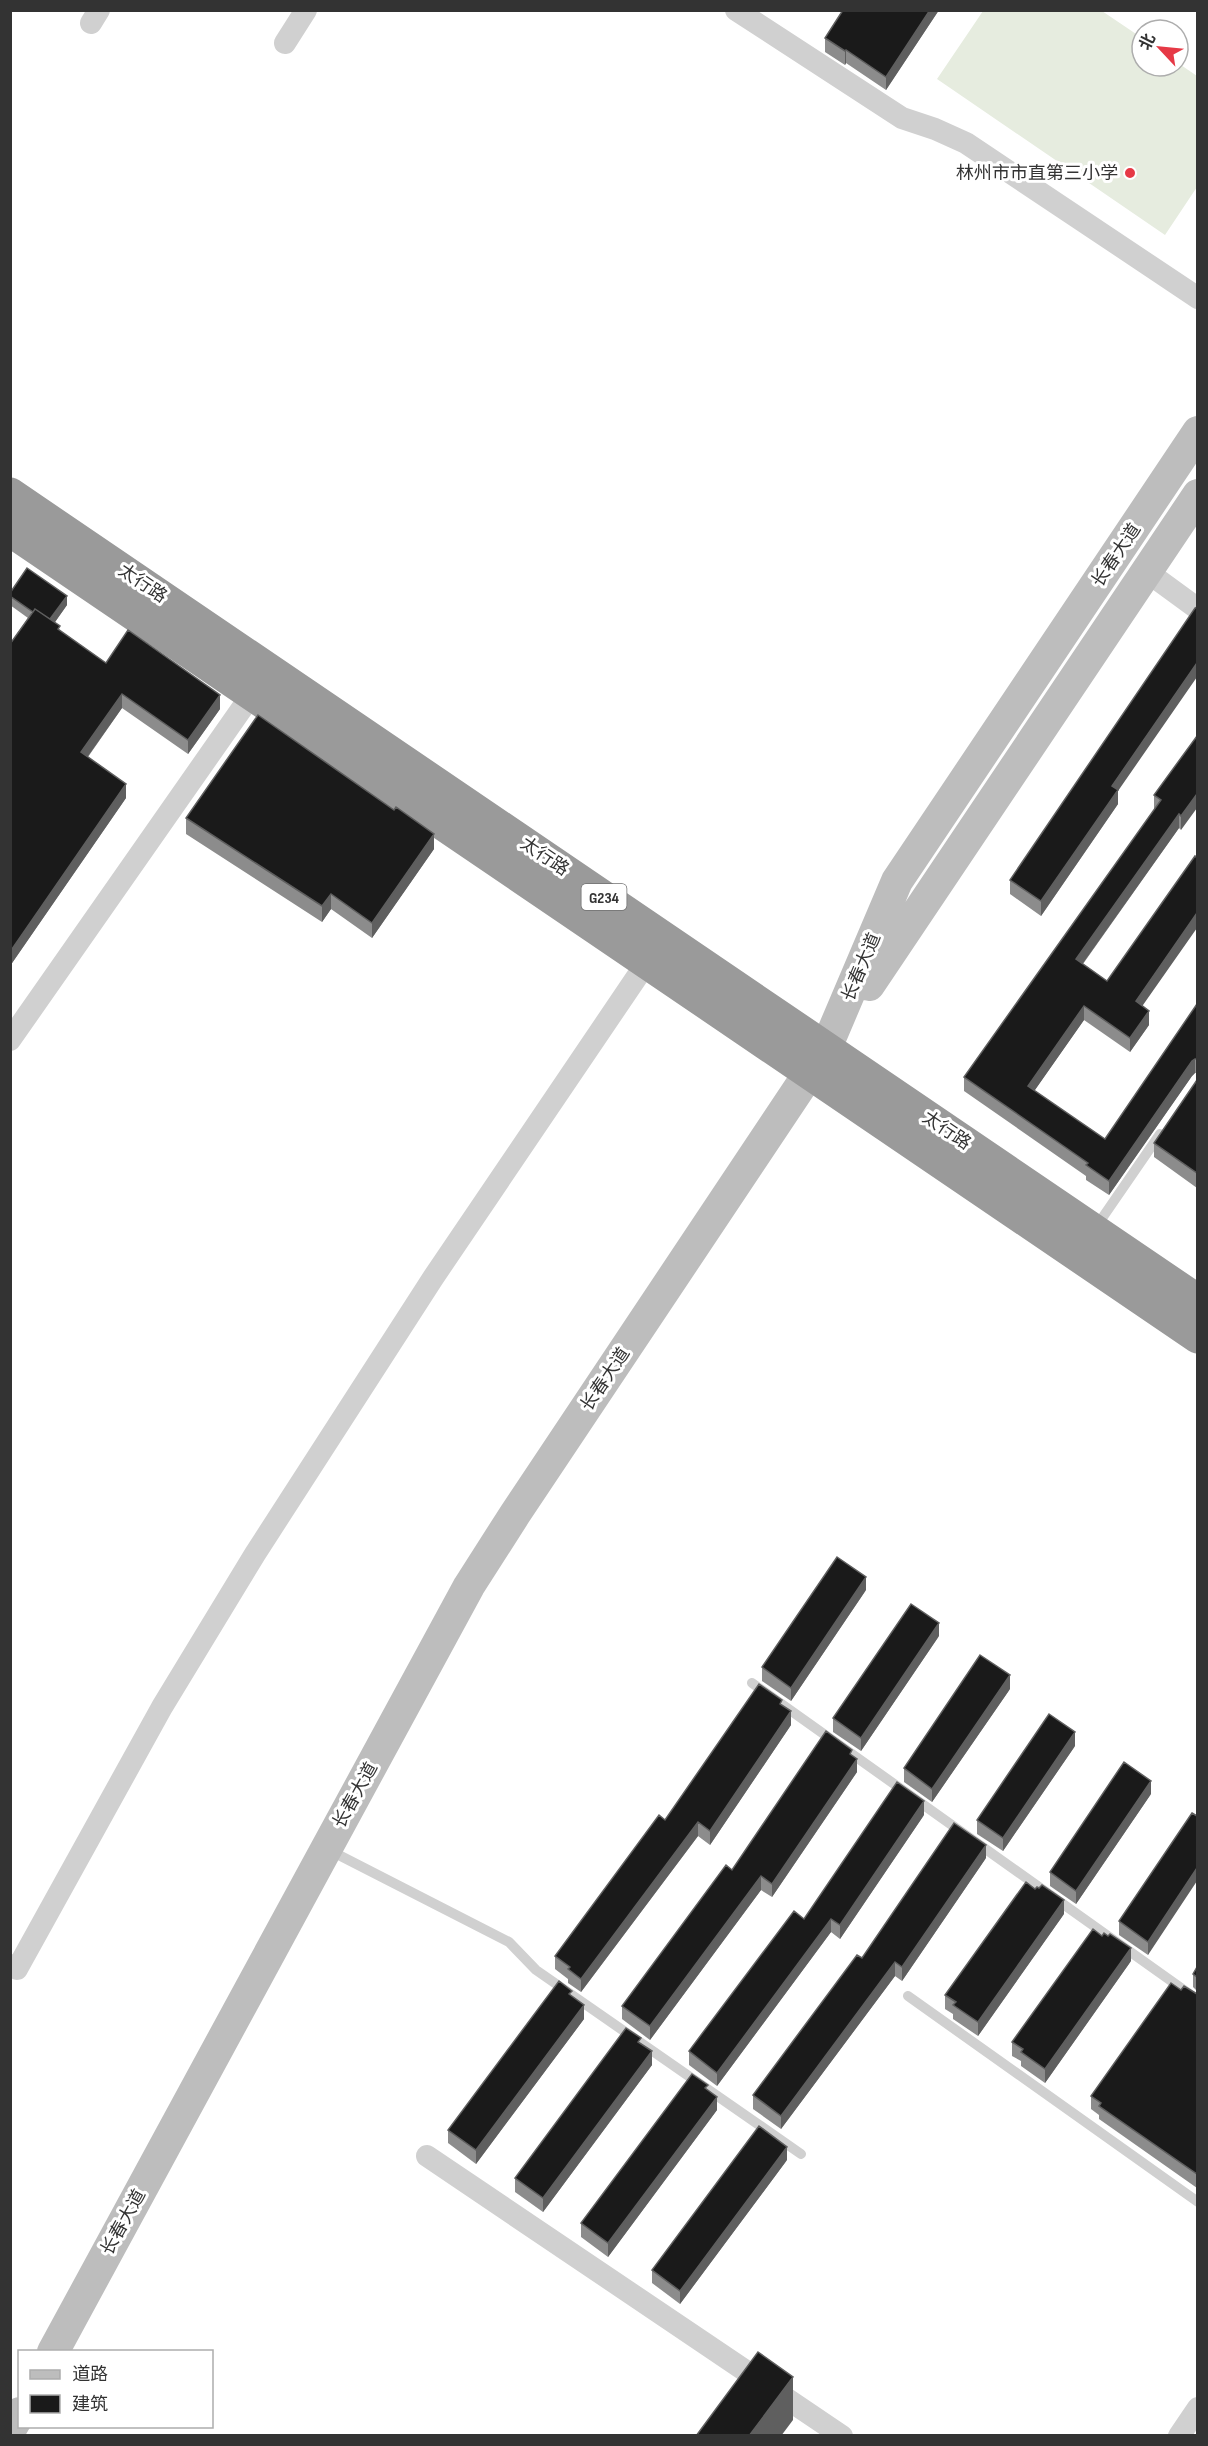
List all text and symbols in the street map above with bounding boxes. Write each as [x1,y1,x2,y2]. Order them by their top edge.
north arrow [1130,18,1190,78]
text: 北 [1136,31,1160,53]
place label: 林州市市直第三小学 [956,163,1118,184]
marker: 林州市市直第三小学 [1123,166,1137,180]
street label: 长春大道 [1088,520,1145,591]
street label: 太行路 [114,560,171,607]
street label: 太行路 [516,833,573,880]
road number: G234 [582,884,626,910]
street label: 长春大道 [838,930,885,1004]
street label: 太行路 [918,1107,975,1154]
street label: 长春大道 [577,1344,634,1415]
street label: 长春大道 [329,1759,382,1832]
street label: 长春大道 [97,2186,150,2259]
legend [18,2350,213,2428]
text: 道路 [72,2364,108,2385]
text: 建筑 [72,2394,108,2415]

